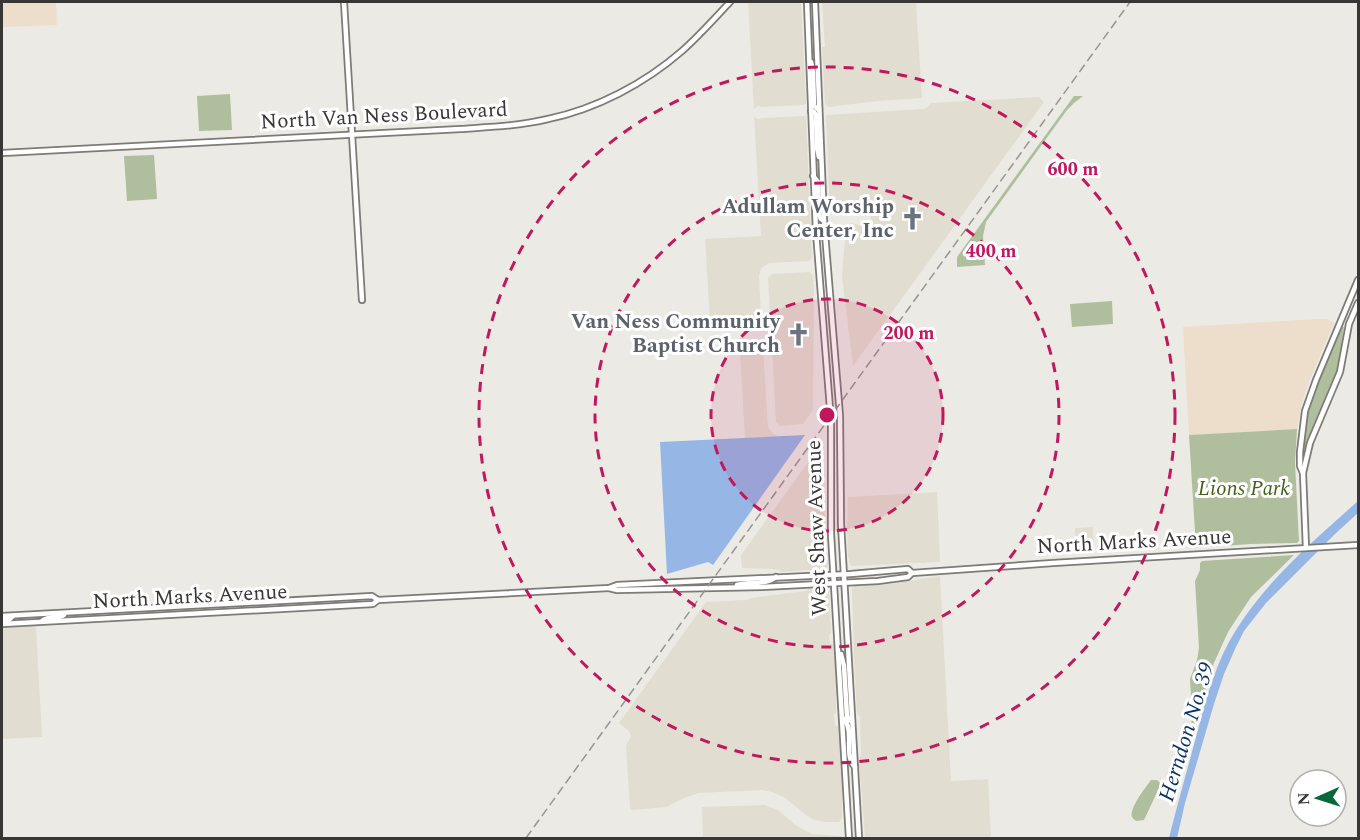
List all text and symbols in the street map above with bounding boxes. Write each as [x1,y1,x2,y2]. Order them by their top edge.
street label: North Van Ness Boulevard [260,94,508,138]
text: 600 m [1047,156,1099,183]
place label: Adullam Worship Center, Inc [722,191,894,247]
church icon: Adullam Worship Center, Inc [899,206,925,232]
text: 400 m [965,238,1017,265]
place label: Van Ness Community Baptist Church [571,306,781,362]
text: 200 m [883,320,935,347]
church icon: Van Ness Community Baptist Church [785,321,811,347]
centre of rings [817,405,837,425]
street label: West Shaw Avenue [798,440,836,616]
park label: Lions Park [1198,473,1290,505]
street label: North Marks Avenue [1036,521,1232,563]
street label: North Marks Avenue [92,576,288,618]
water label: Herndon No. 39 [1150,658,1224,806]
north arrow [1288,768,1348,828]
text: N [1292,792,1316,806]

